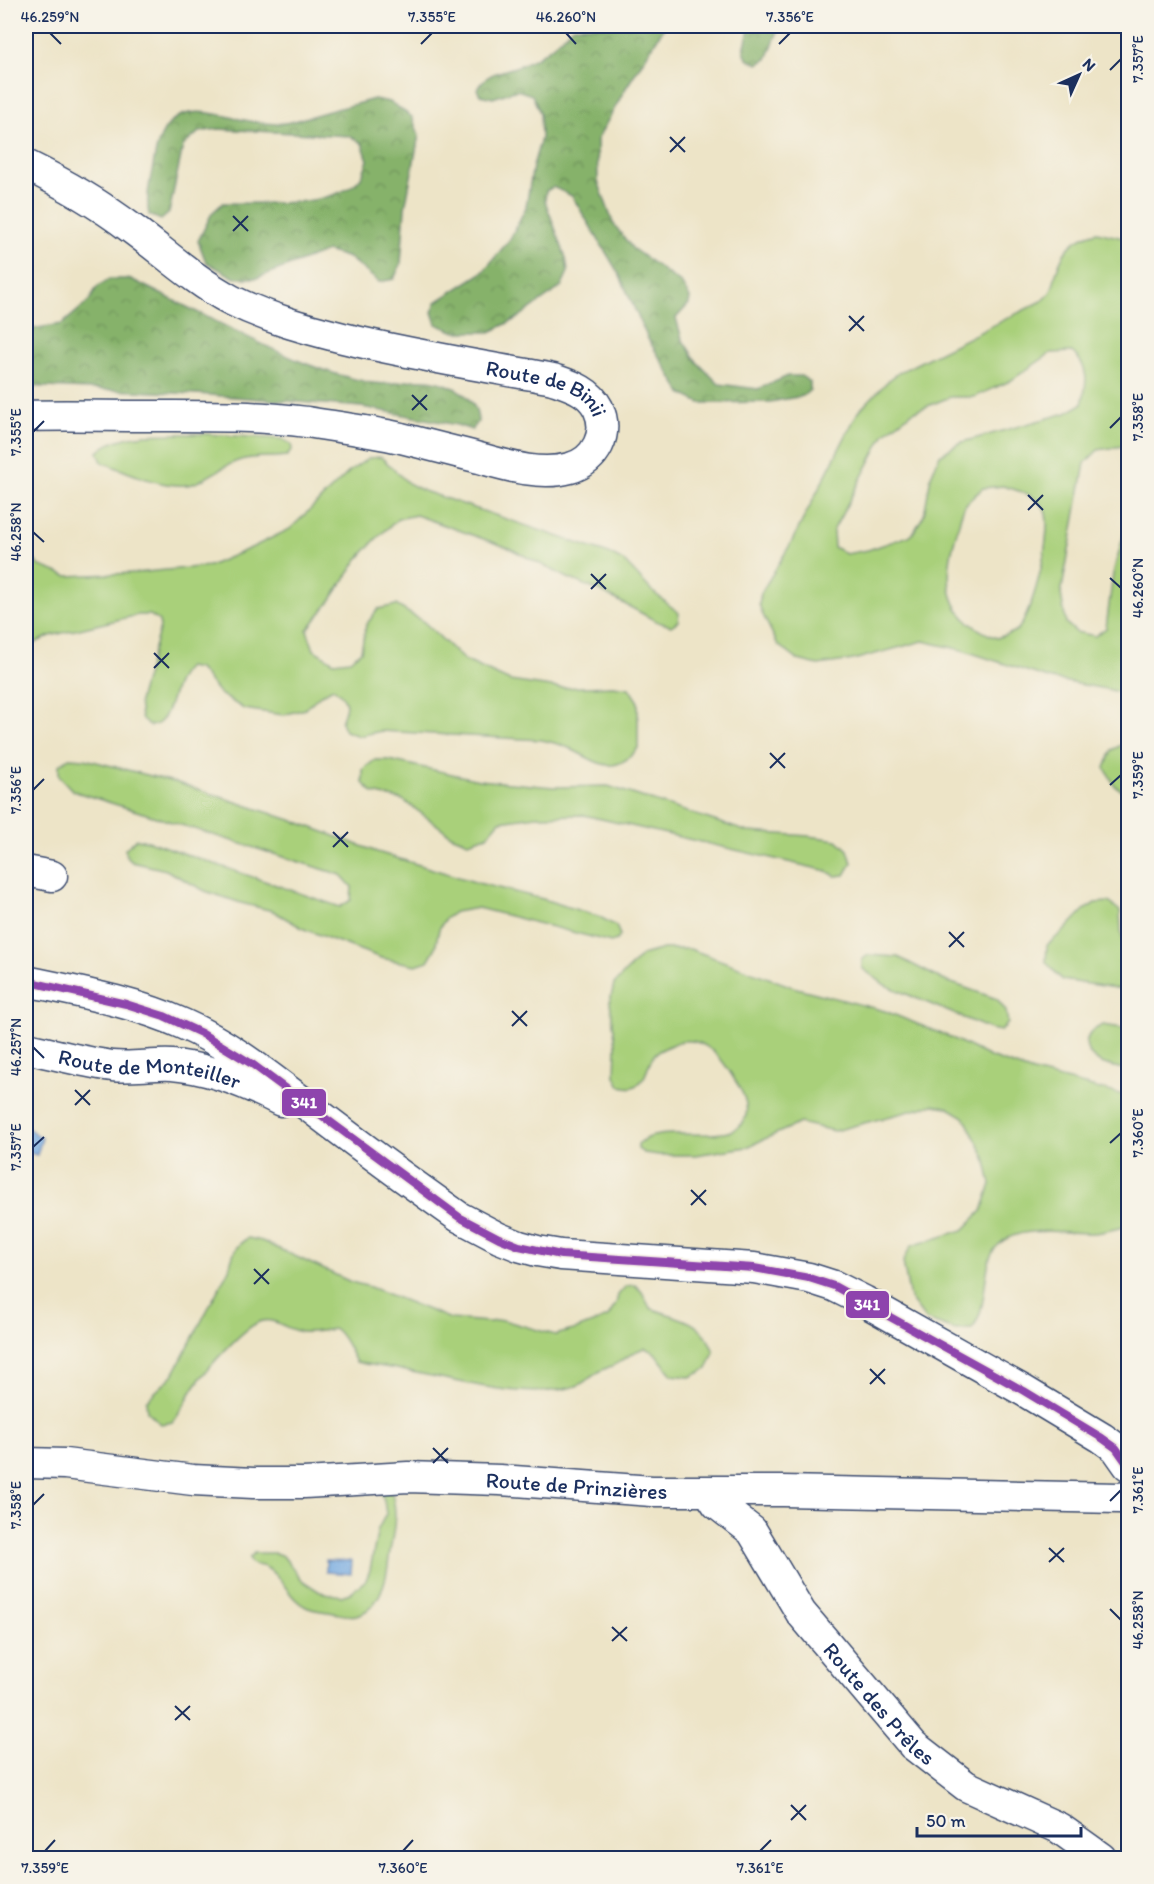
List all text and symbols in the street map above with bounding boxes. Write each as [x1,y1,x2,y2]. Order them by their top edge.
text: 46.259°N [21,8,79,26]
text: 7.355°E [408,8,456,26]
text: 46.260°N [536,8,596,26]
text: 7.356°E [766,8,814,26]
text: 7.357°E [1129,35,1147,83]
north arrow [1049,45,1109,105]
text: N [1079,54,1100,75]
street label: Route de Binii [484,354,614,420]
text: 7.358°E [1129,393,1147,441]
text: 7.355°E [7,408,25,456]
text: 46.258°N [7,502,25,562]
text: 46.260°N [1129,558,1147,618]
text: 7.359°E [1129,751,1147,799]
text: 7.356°E [7,766,25,814]
text: 46.257°N [7,1018,25,1076]
street label: Route de Monteiller [56,1042,245,1095]
line badge: 341 [281,1088,327,1117]
text: 341 [291,1093,317,1112]
text: 7.360°E [1129,1108,1147,1158]
text: 7.357°E [7,1123,25,1171]
line badge: 341 [845,1290,890,1319]
text: 341 [854,1295,880,1314]
street label: Route de Prinzières [485,1466,667,1505]
text: 7.361°E [1129,1467,1147,1513]
text: 7.358°E [7,1481,25,1529]
text: 46.258°N [1129,1590,1147,1650]
street label: Route des Prêles [818,1636,941,1771]
scale bar [917,1800,1080,1838]
text: 50 m [926,1810,966,1832]
text: 7.359°E [21,1859,69,1877]
text: 7.360°E [378,1859,428,1877]
text: 7.361°E [737,1859,783,1877]

